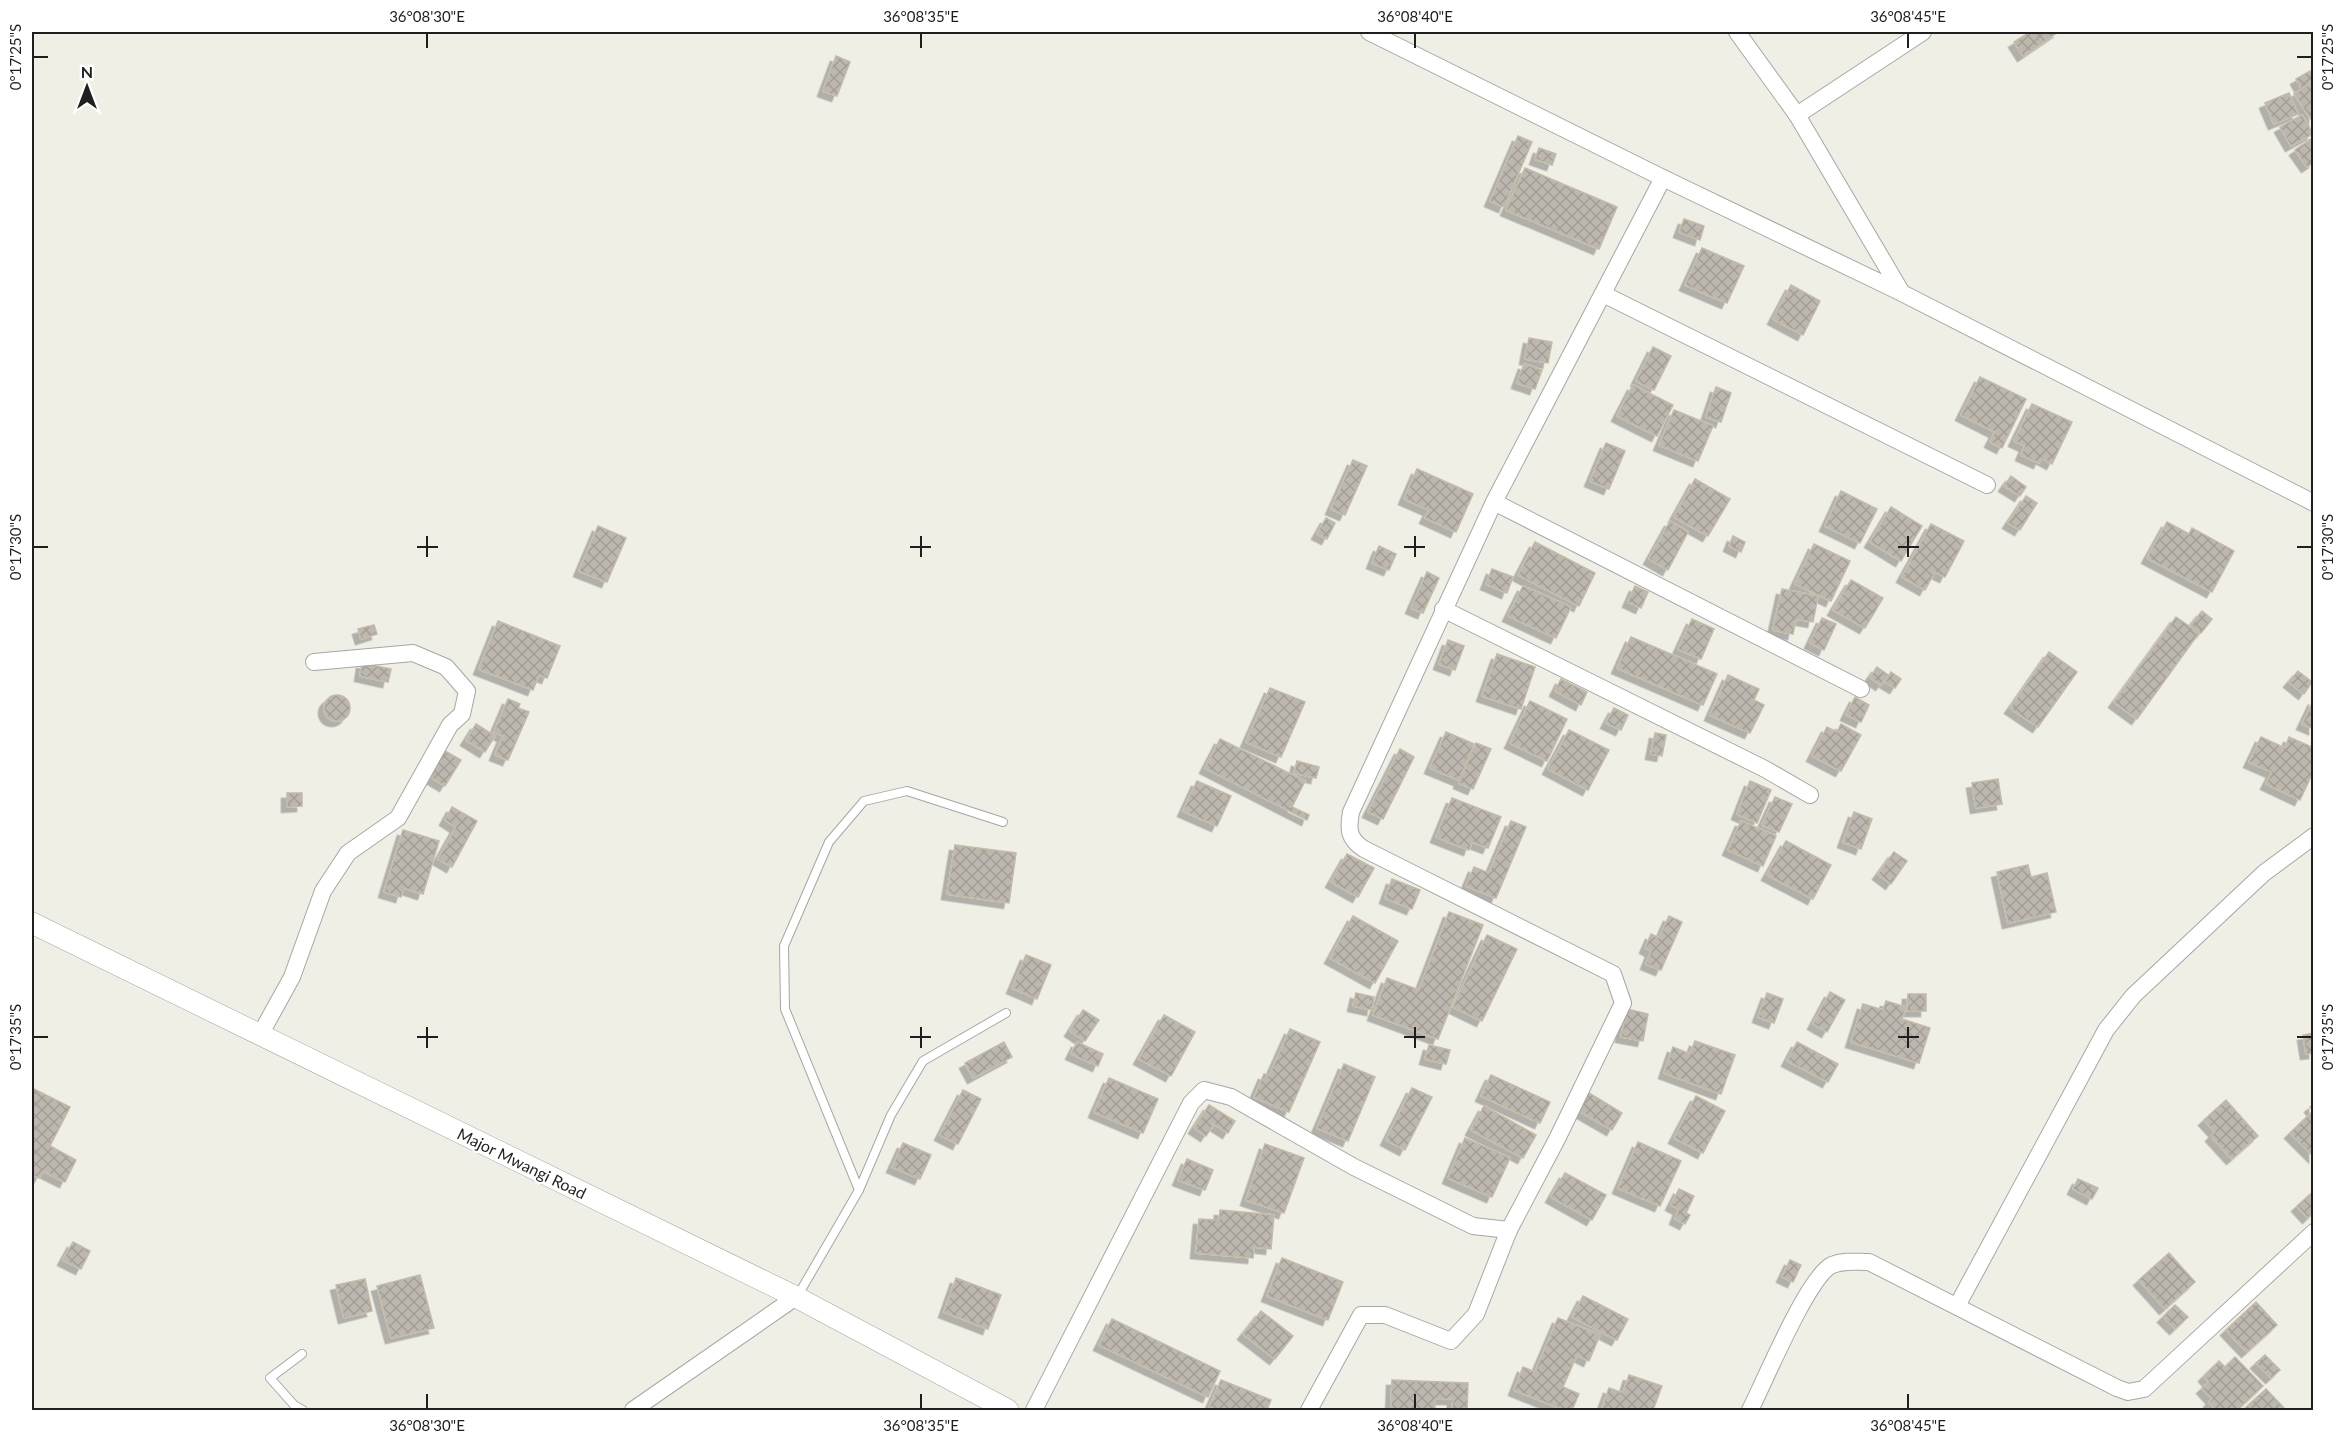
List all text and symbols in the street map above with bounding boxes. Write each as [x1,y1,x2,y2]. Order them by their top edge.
text: 36°08'30"E [389,7,465,25]
text: 36°08'35"E [883,7,959,25]
text: 36°08'40"E [1377,7,1453,25]
text: 36°08'45"E [1870,7,1946,25]
text: 0°17'25"S [6,24,24,90]
text: 0°17'25"S [2318,24,2336,90]
north arrow [57,57,117,117]
text: N [81,62,93,81]
text: 0°17'30"S [6,514,24,580]
text: 0°17'30"S [2318,514,2336,580]
text: 0°17'35"S [6,1004,24,1070]
text: 0°17'35"S [2318,1004,2336,1070]
street label: Major Mwangi Road [455,1124,589,1202]
text: 36°08'30"E [389,1416,465,1434]
text: 36°08'35"E [883,1416,959,1434]
text: 36°08'40"E [1377,1416,1453,1434]
text: 36°08'45"E [1870,1416,1946,1434]

